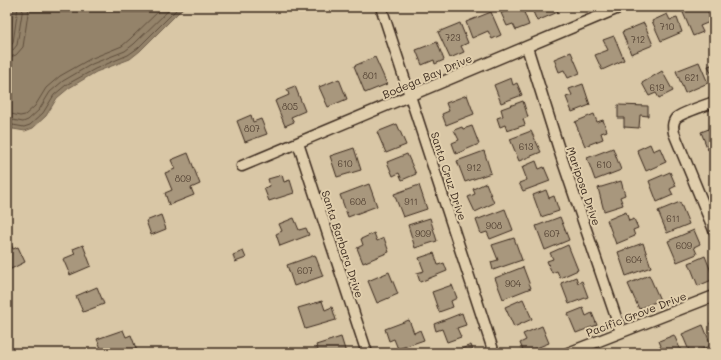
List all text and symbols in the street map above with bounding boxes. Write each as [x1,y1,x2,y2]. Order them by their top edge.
house number: 710 [660,21,675,32]
house number: 723 [445,32,461,43]
house number: 712 [631,34,645,45]
street label: Bodega Bay Drive [380,50,474,102]
house number: 801 [362,70,378,81]
house number: 621 [685,72,699,83]
house number: 619 [650,82,665,93]
house number: 805 [282,101,298,112]
house number: 807 [244,123,260,134]
street label: Santa Cruz Drive [428,130,470,222]
house number: 613 [519,141,533,152]
street label: Mariposa Drive [563,144,605,228]
house number: 610 [337,158,353,169]
house number: 610 [596,159,612,170]
house number: 912 [467,162,481,173]
house number: 809 [175,173,192,184]
street label: Santa Barbara Drive [319,188,368,300]
house number: 608 [350,196,367,207]
house number: 911 [404,196,418,207]
house number: 611 [666,213,680,224]
house number: 908 [486,220,503,231]
house number: 909 [415,228,432,239]
house number: 607 [544,228,560,239]
house number: 609 [676,240,693,251]
house number: 604 [626,254,643,265]
house number: 607 [297,265,313,276]
house number: 904 [505,278,522,289]
street label: Pacific Grove Drive [584,288,689,340]

